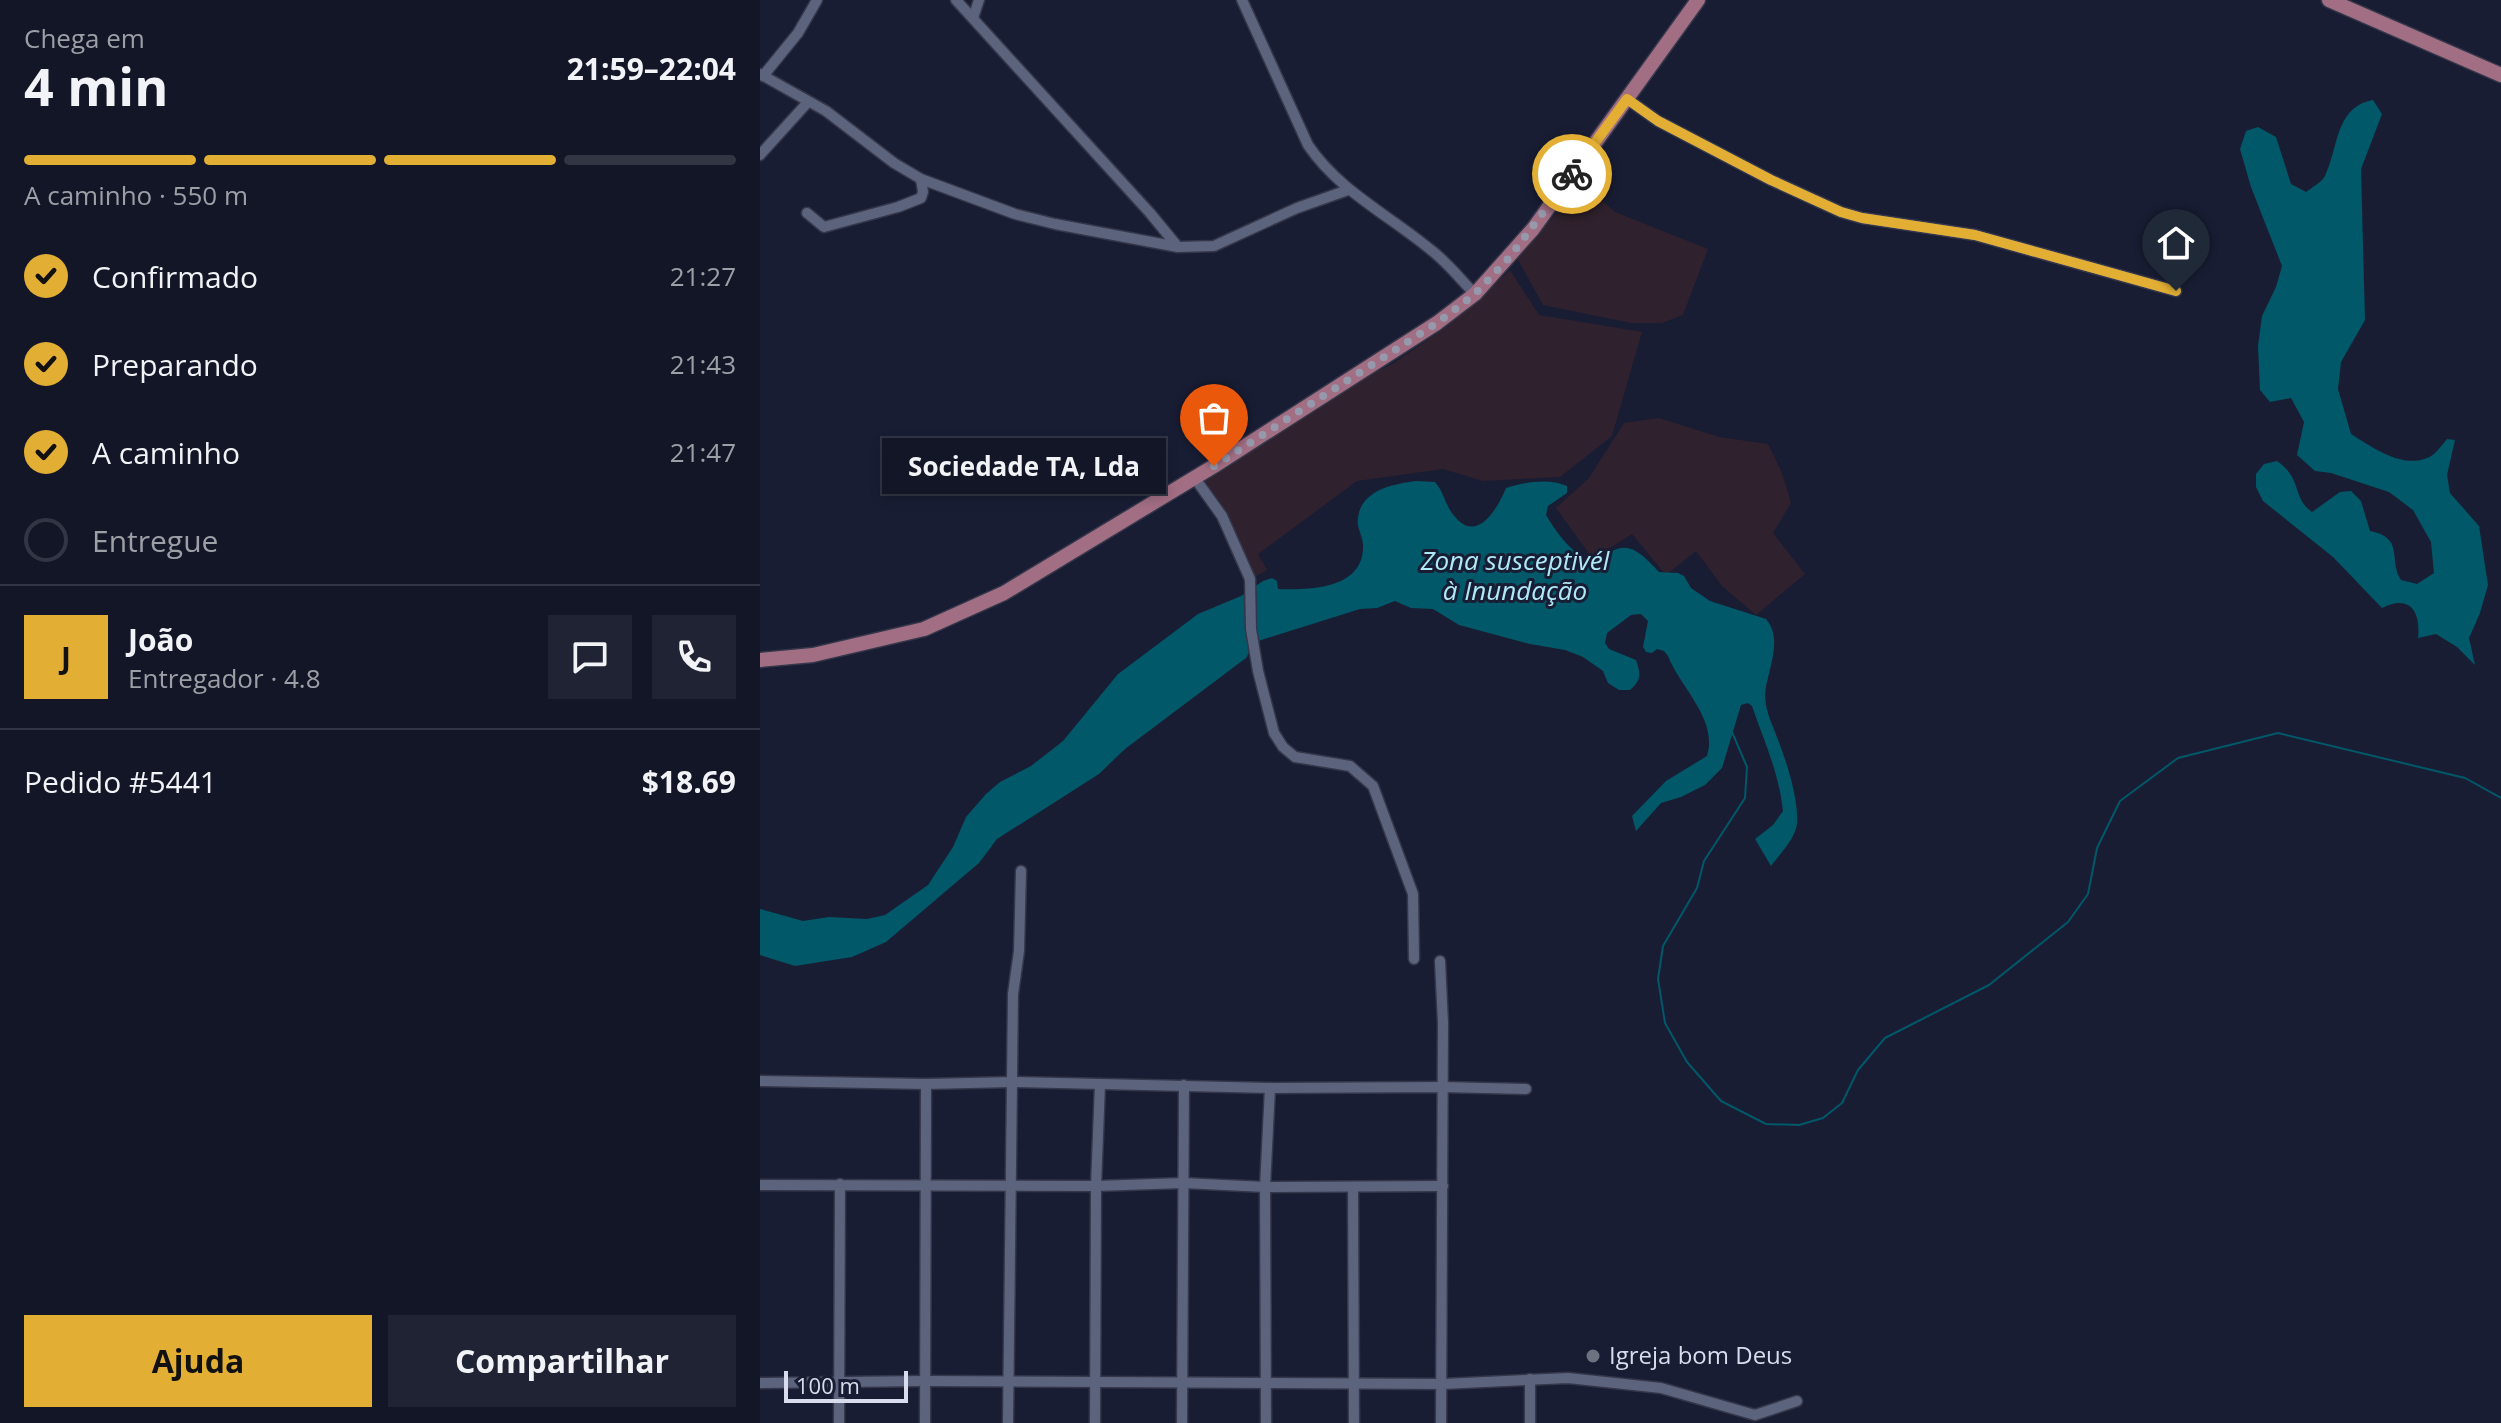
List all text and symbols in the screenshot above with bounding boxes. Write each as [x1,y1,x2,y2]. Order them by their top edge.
text: Chega em [24,20,145,56]
text: 21:59–22:04 [567,48,736,89]
text: 4 min [24,50,168,121]
courier [1532,134,1612,214]
icon: bike [1550,152,1594,196]
text: A caminho · 550 m [24,177,248,213]
pin [2142,209,2210,291]
icon: home [2154,221,2198,265]
icon: check [24,254,68,298]
text: Confirmado [92,256,258,297]
text: 21:27 [670,258,736,294]
icon: check [24,342,68,386]
text: Preparando [92,344,258,385]
text: 21:43 [670,346,736,382]
pin [1180,384,1248,466]
icon: bag [1192,396,1236,440]
icon: check [24,430,68,474]
text: A caminho [92,432,240,473]
text: 21:47 [670,434,736,470]
callout: Sociedade TA, Lda [882,438,1166,494]
text: Sociedade TA, Lda [908,448,1140,484]
text: Entregue [92,520,218,561]
water label: Zona susceptivél à Inundação [1420,542,1611,608]
button: chat [548,615,632,699]
button: phone [652,615,736,699]
text: João [128,619,193,660]
text: J [61,637,71,678]
text: Entregador · 4.8 [128,660,321,696]
text: Pedido #5441 [24,761,217,802]
text: $18.69 [642,761,736,802]
button: Ajuda [24,1315,372,1407]
button: Compartilhar [388,1315,736,1407]
place label: Igreja bom Deus [1609,1338,1792,1371]
marker: Igreja bom Deus [1584,1347,1602,1365]
scale bar [784,1367,908,1403]
text: 100 m [796,1370,860,1400]

